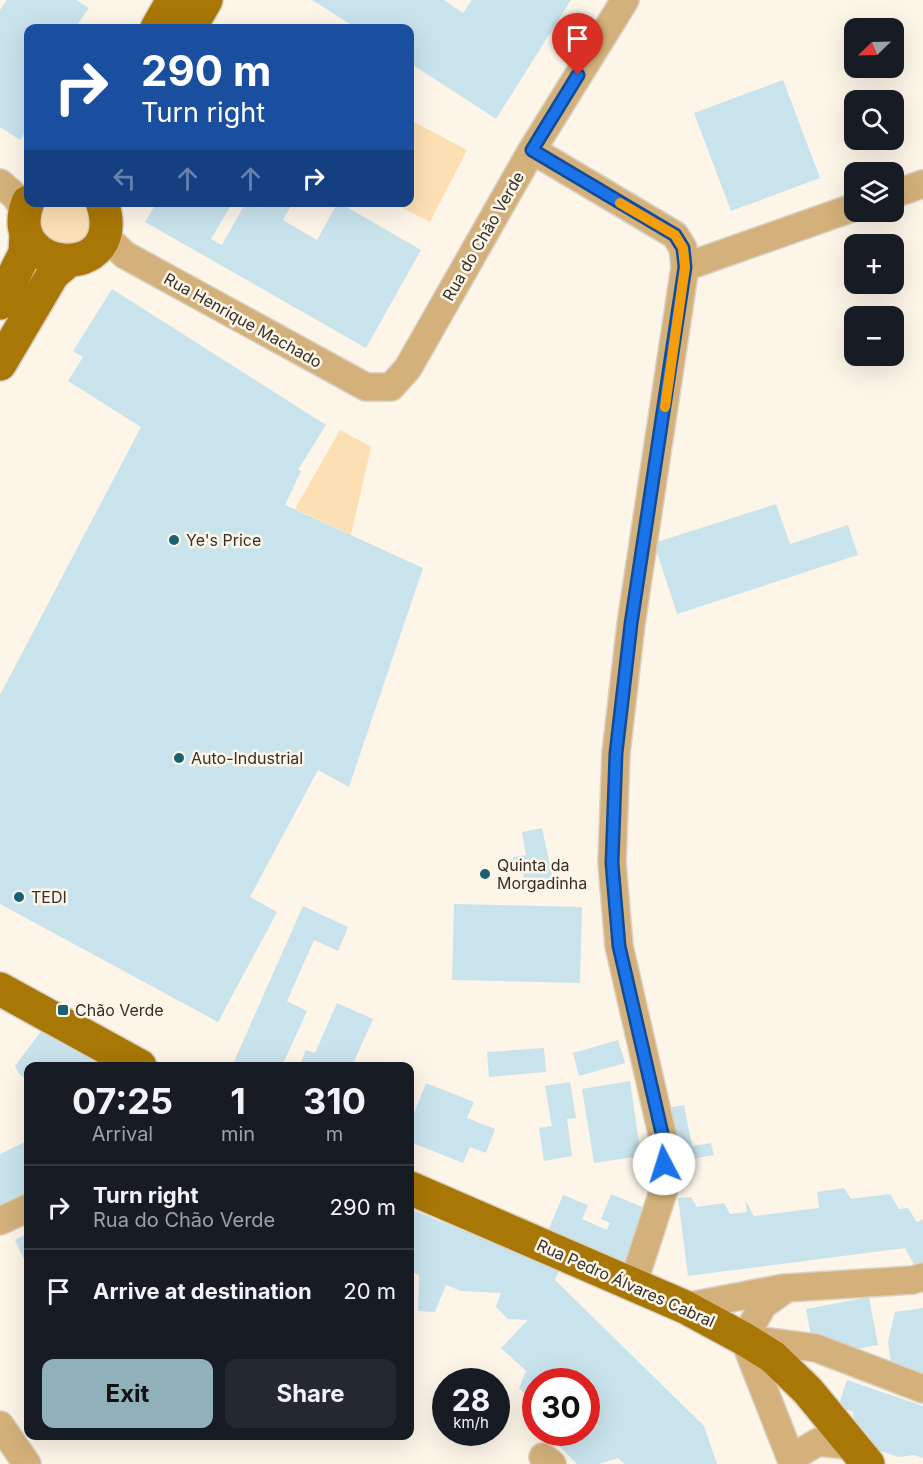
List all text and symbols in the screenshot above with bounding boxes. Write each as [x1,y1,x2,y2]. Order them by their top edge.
pin [552,13,603,75]
north arrow [844,18,904,78]
map controls [844,18,904,366]
icon: arrive [561,22,594,55]
text: 290 m [141,45,271,96]
icon: right [42,48,120,126]
button: search [844,90,904,150]
text: Turn right [141,96,265,129]
icon: left [108,162,141,195]
icon: ahead [171,162,204,195]
icon: ahead [234,162,267,195]
icon: right [297,162,330,195]
button: layers [844,162,904,222]
street label: Rua do Chão Verde [438,168,528,304]
button: + [844,234,904,294]
street label: Rua Henrique Machado [161,268,325,372]
button: − [844,306,904,366]
place label: Ye's Price [186,530,261,550]
marker: Ye's Price [167,533,181,547]
place label: Auto-Industrial [191,748,303,768]
marker: Auto-Industrial [172,751,186,765]
place label: Quinta da Morgadinha [497,855,587,893]
marker: Quinta da Morgadinha [478,867,492,881]
place label: TEDI [31,887,67,907]
marker: TEDI [12,890,26,904]
place label: Chão Verde [75,1000,164,1020]
marker: Chão Verde [56,1003,70,1017]
text: 07:25 [72,1079,173,1123]
text: 1 [230,1079,246,1123]
text: 310 [303,1079,366,1123]
text: Arrival [92,1122,153,1146]
text: min [221,1122,255,1146]
text: m [326,1122,343,1146]
position arrow [632,1132,696,1196]
text: Turn right [93,1182,199,1208]
icon: right [42,1191,75,1224]
text: 290 m [330,1194,396,1220]
text: Rua do Chão Verde [93,1208,275,1232]
street label: Rua Pedro Álvares Cabral [534,1235,718,1331]
icon: arrive [42,1275,75,1308]
text: Arrive at destination [93,1278,312,1304]
text: 20 m [343,1278,396,1304]
button: Exit [42,1359,213,1428]
button: Share [225,1359,396,1428]
speed limit sign: 30 [522,1368,600,1446]
text: 28 [452,1382,490,1418]
text: km/h [453,1413,489,1432]

